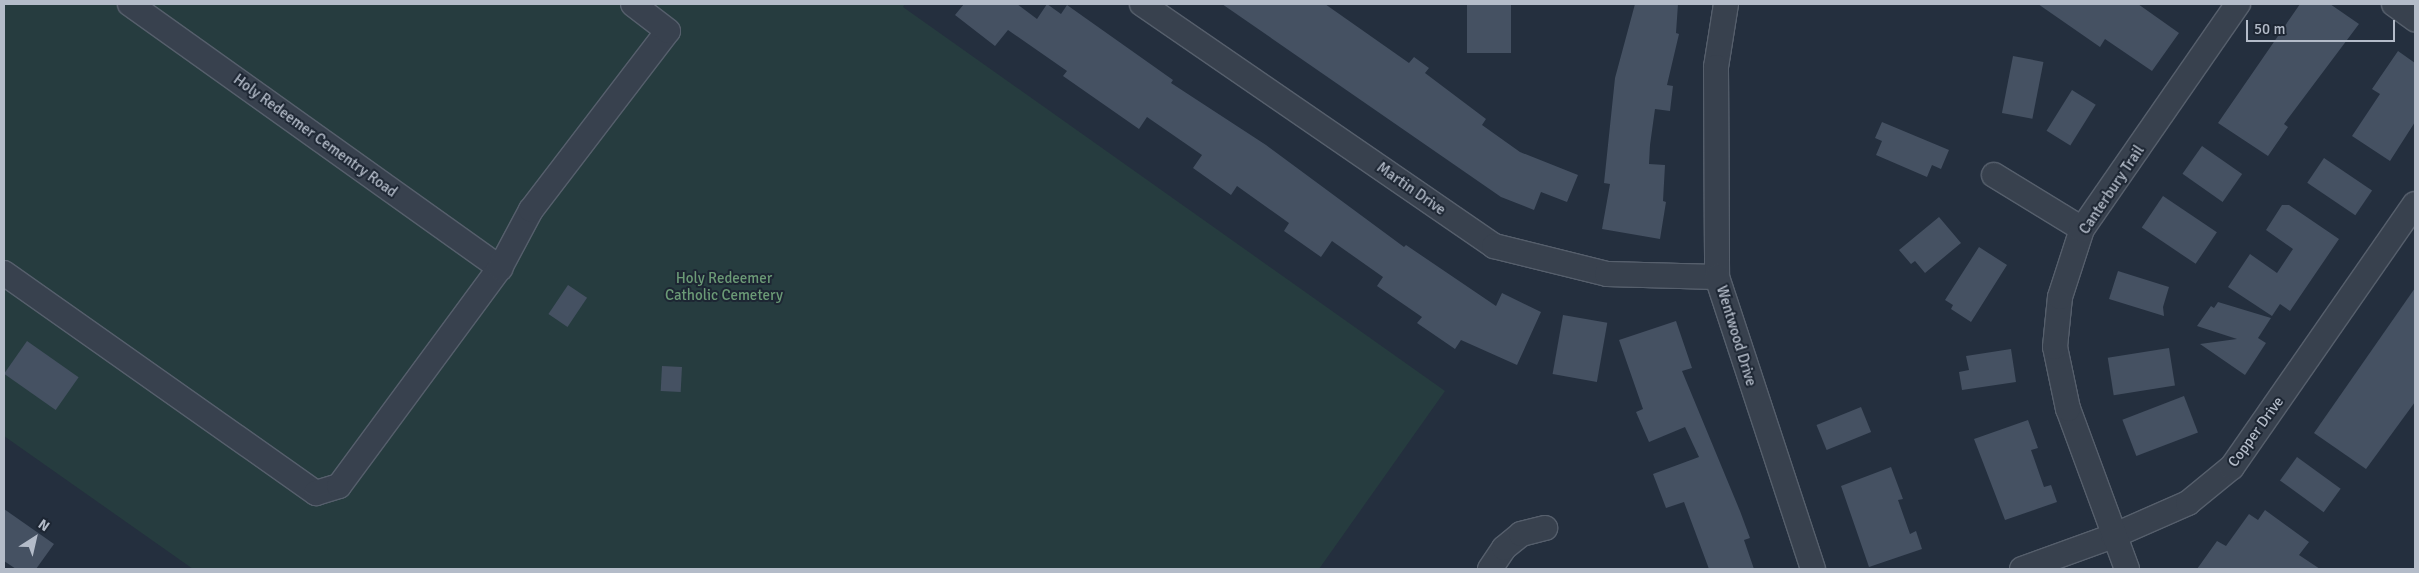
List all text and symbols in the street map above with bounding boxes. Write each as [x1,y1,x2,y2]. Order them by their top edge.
scale bar [2249,10,2398,42]
text: 50 m [2254,20,2285,38]
street label: Holy Redeemer Cementry Road [230,71,400,201]
street label: Canterbury Trail [2076,142,2148,238]
street label: Martin Drive [1373,159,1449,219]
park label: Holy Redeemer Catholic Cemetery [665,269,783,304]
street label: Wentwood Drive [1712,284,1760,388]
street label: Copper Drive [2224,393,2288,471]
north arrow [10,513,60,563]
text: N [35,516,53,535]

